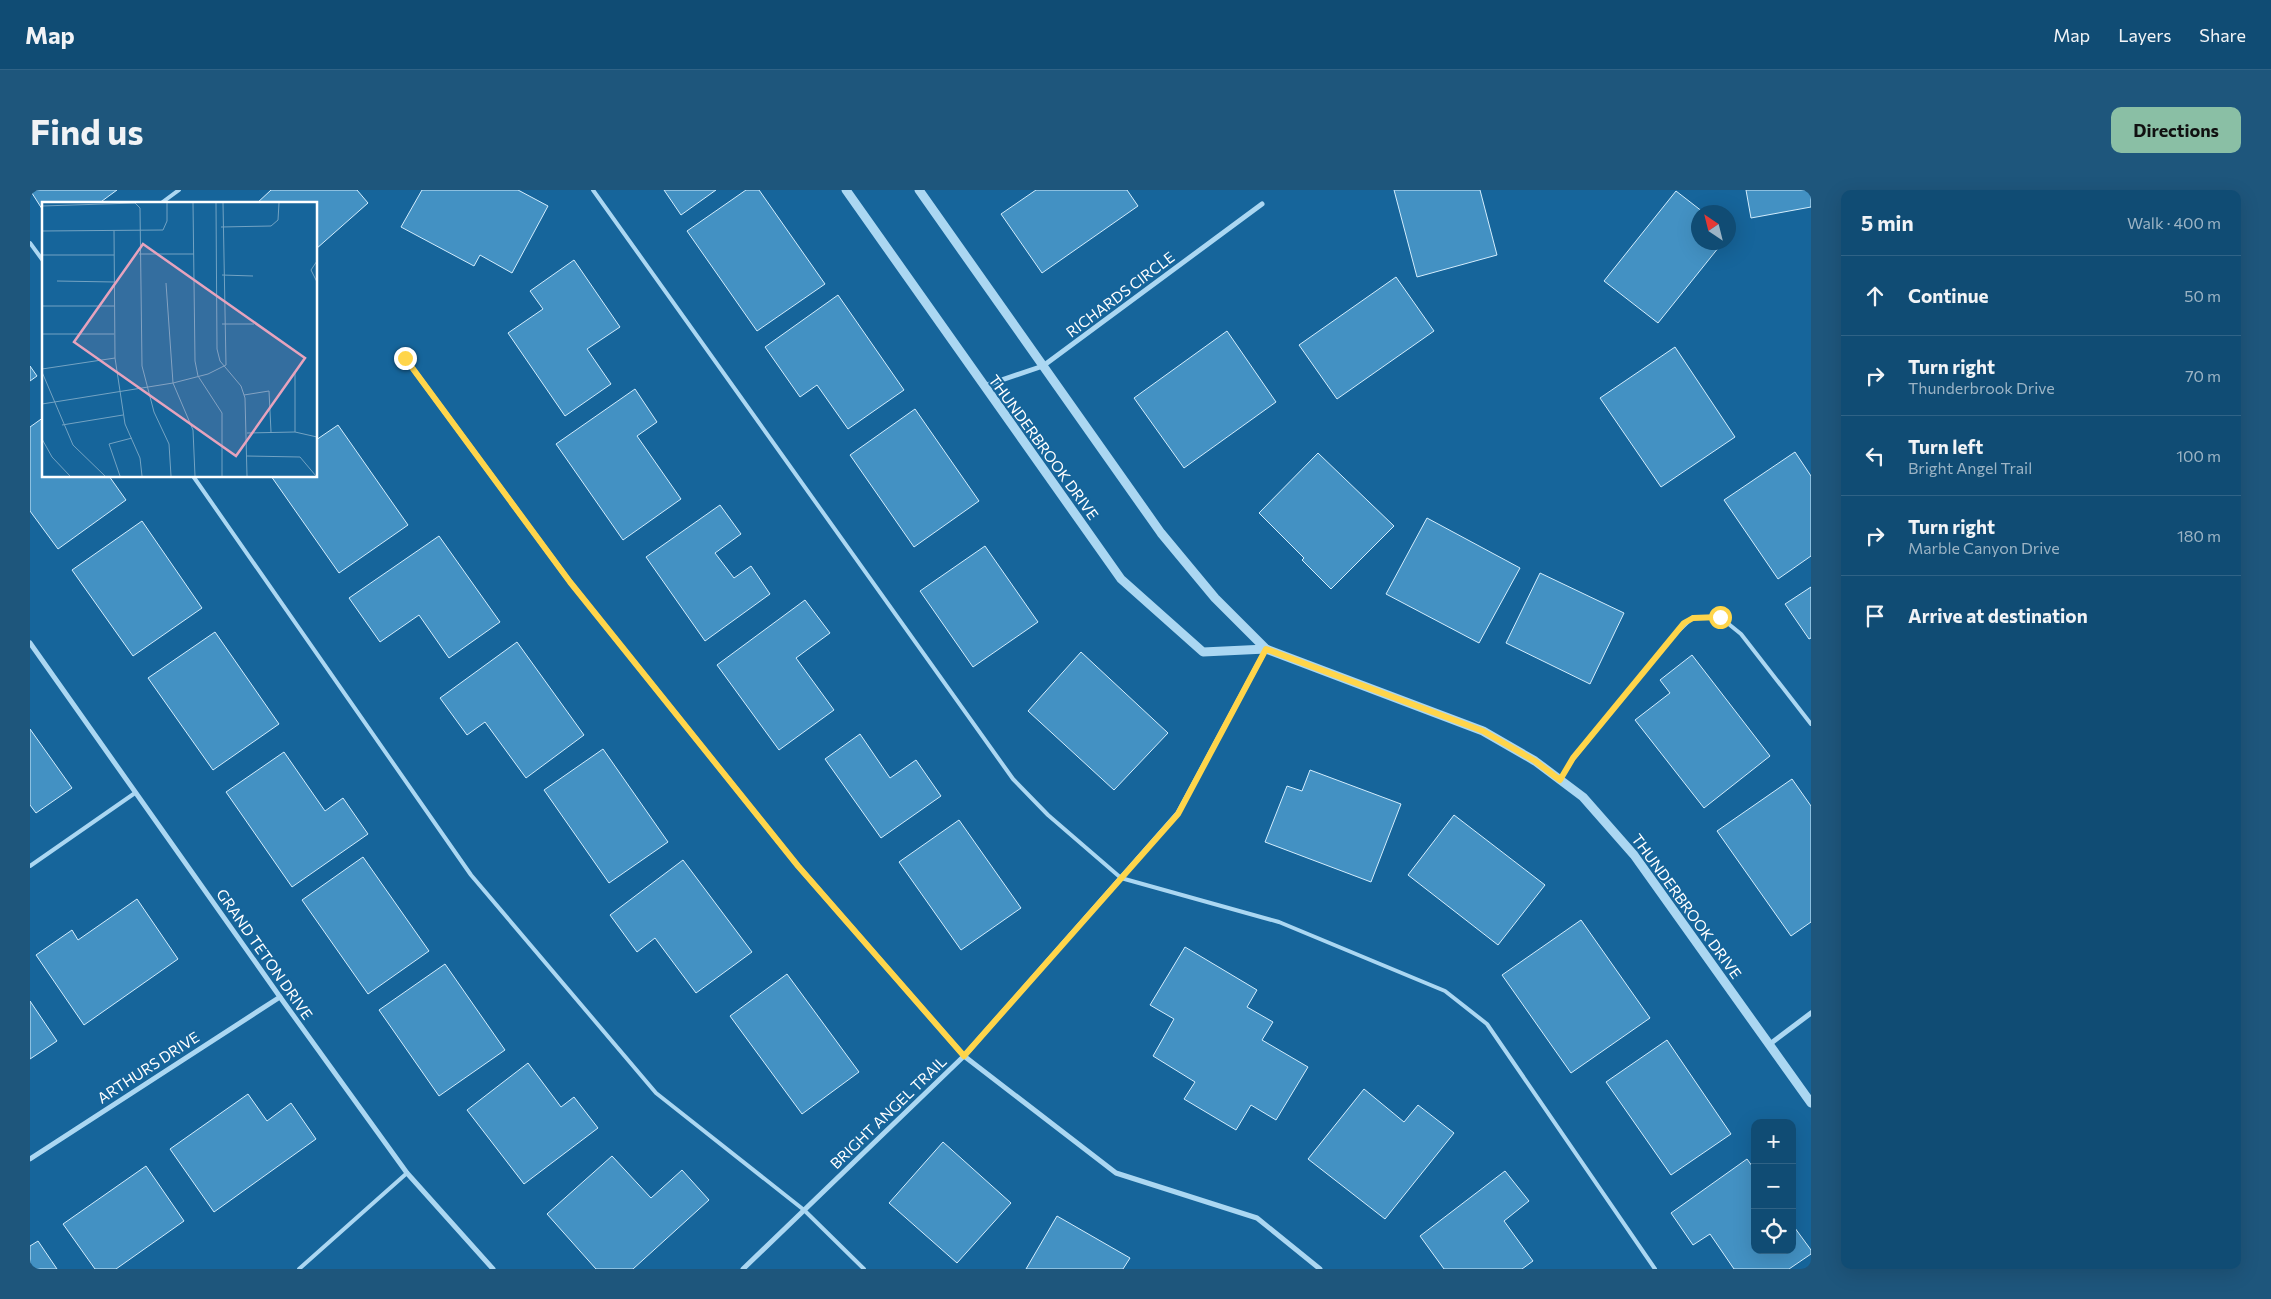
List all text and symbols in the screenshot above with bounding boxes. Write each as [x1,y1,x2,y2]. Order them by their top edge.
text: Map [25,20,75,49]
text: Map [2053,24,2090,46]
text: Layers [2118,24,2171,46]
text: Share [2199,24,2246,46]
button: Directions [2111,107,2241,153]
text: Find us [30,109,144,152]
inset map [42,202,318,478]
north arrow [1691,205,1736,250]
text: 5 min [1861,210,1914,235]
text: Walk · 400 m [2127,213,2221,232]
street label: RICHARDS CIRCLE [1062,247,1178,341]
icon: ahead [1861,282,1889,310]
text: Continue [1908,284,1988,307]
text: 50 m [2184,286,2221,305]
route end [394,347,417,370]
text: Turn right [1908,355,1995,378]
icon: right [1861,362,1889,390]
text: 70 m [2185,366,2221,385]
street label: THUNDERBROOK DRIVE [985,371,1103,523]
text: Thunderbrook Drive [1908,378,2055,397]
text: Turn left [1908,435,1983,458]
icon: left [1861,442,1889,470]
text: 100 m [2176,446,2221,465]
text: Bright Angel Trail [1908,458,2032,477]
text: Turn right [1908,515,1995,538]
icon: right [1861,522,1889,550]
text: 180 m [2177,526,2221,545]
text: Marble Canyon Drive [1908,538,2060,557]
icon: arrive [1861,602,1889,630]
text: Arrive at destination [1908,604,2088,627]
route start [1709,606,1732,629]
street label: THUNDERBROOK DRIVE [1628,830,1746,982]
street label: GRAND TETON DRIVE [213,885,317,1023]
street label: ARTHURS DRIVE [94,1027,203,1107]
street label: BRIGHT ANGEL TRAIL [826,1052,950,1172]
map controls [1751,1119,1796,1254]
button: + [1751,1119,1796,1164]
button: − [1751,1164,1796,1209]
button: locate [1751,1209,1796,1254]

